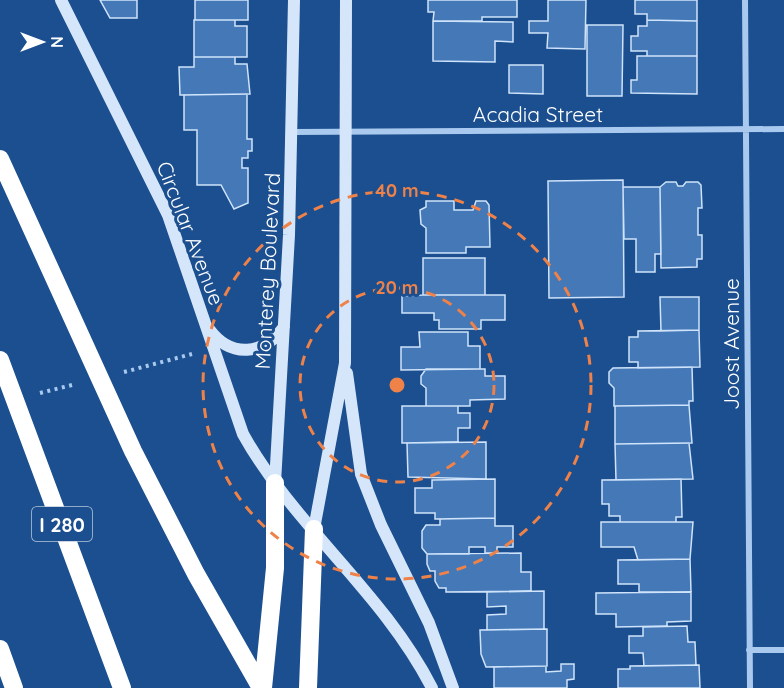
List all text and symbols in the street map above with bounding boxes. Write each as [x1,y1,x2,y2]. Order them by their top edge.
north arrow [12,12,72,72]
text: N [47,36,67,48]
street label: Acadia Street [473,101,603,127]
street label: Circular Avenue [152,157,230,309]
street label: Monterey Boulevard [249,172,285,370]
text: 40 m [375,179,419,202]
text: 20 m [376,276,418,299]
street label: Joost Avenue [718,278,744,410]
centre of rings [387,375,407,395]
road number: I 280 [32,507,92,541]

